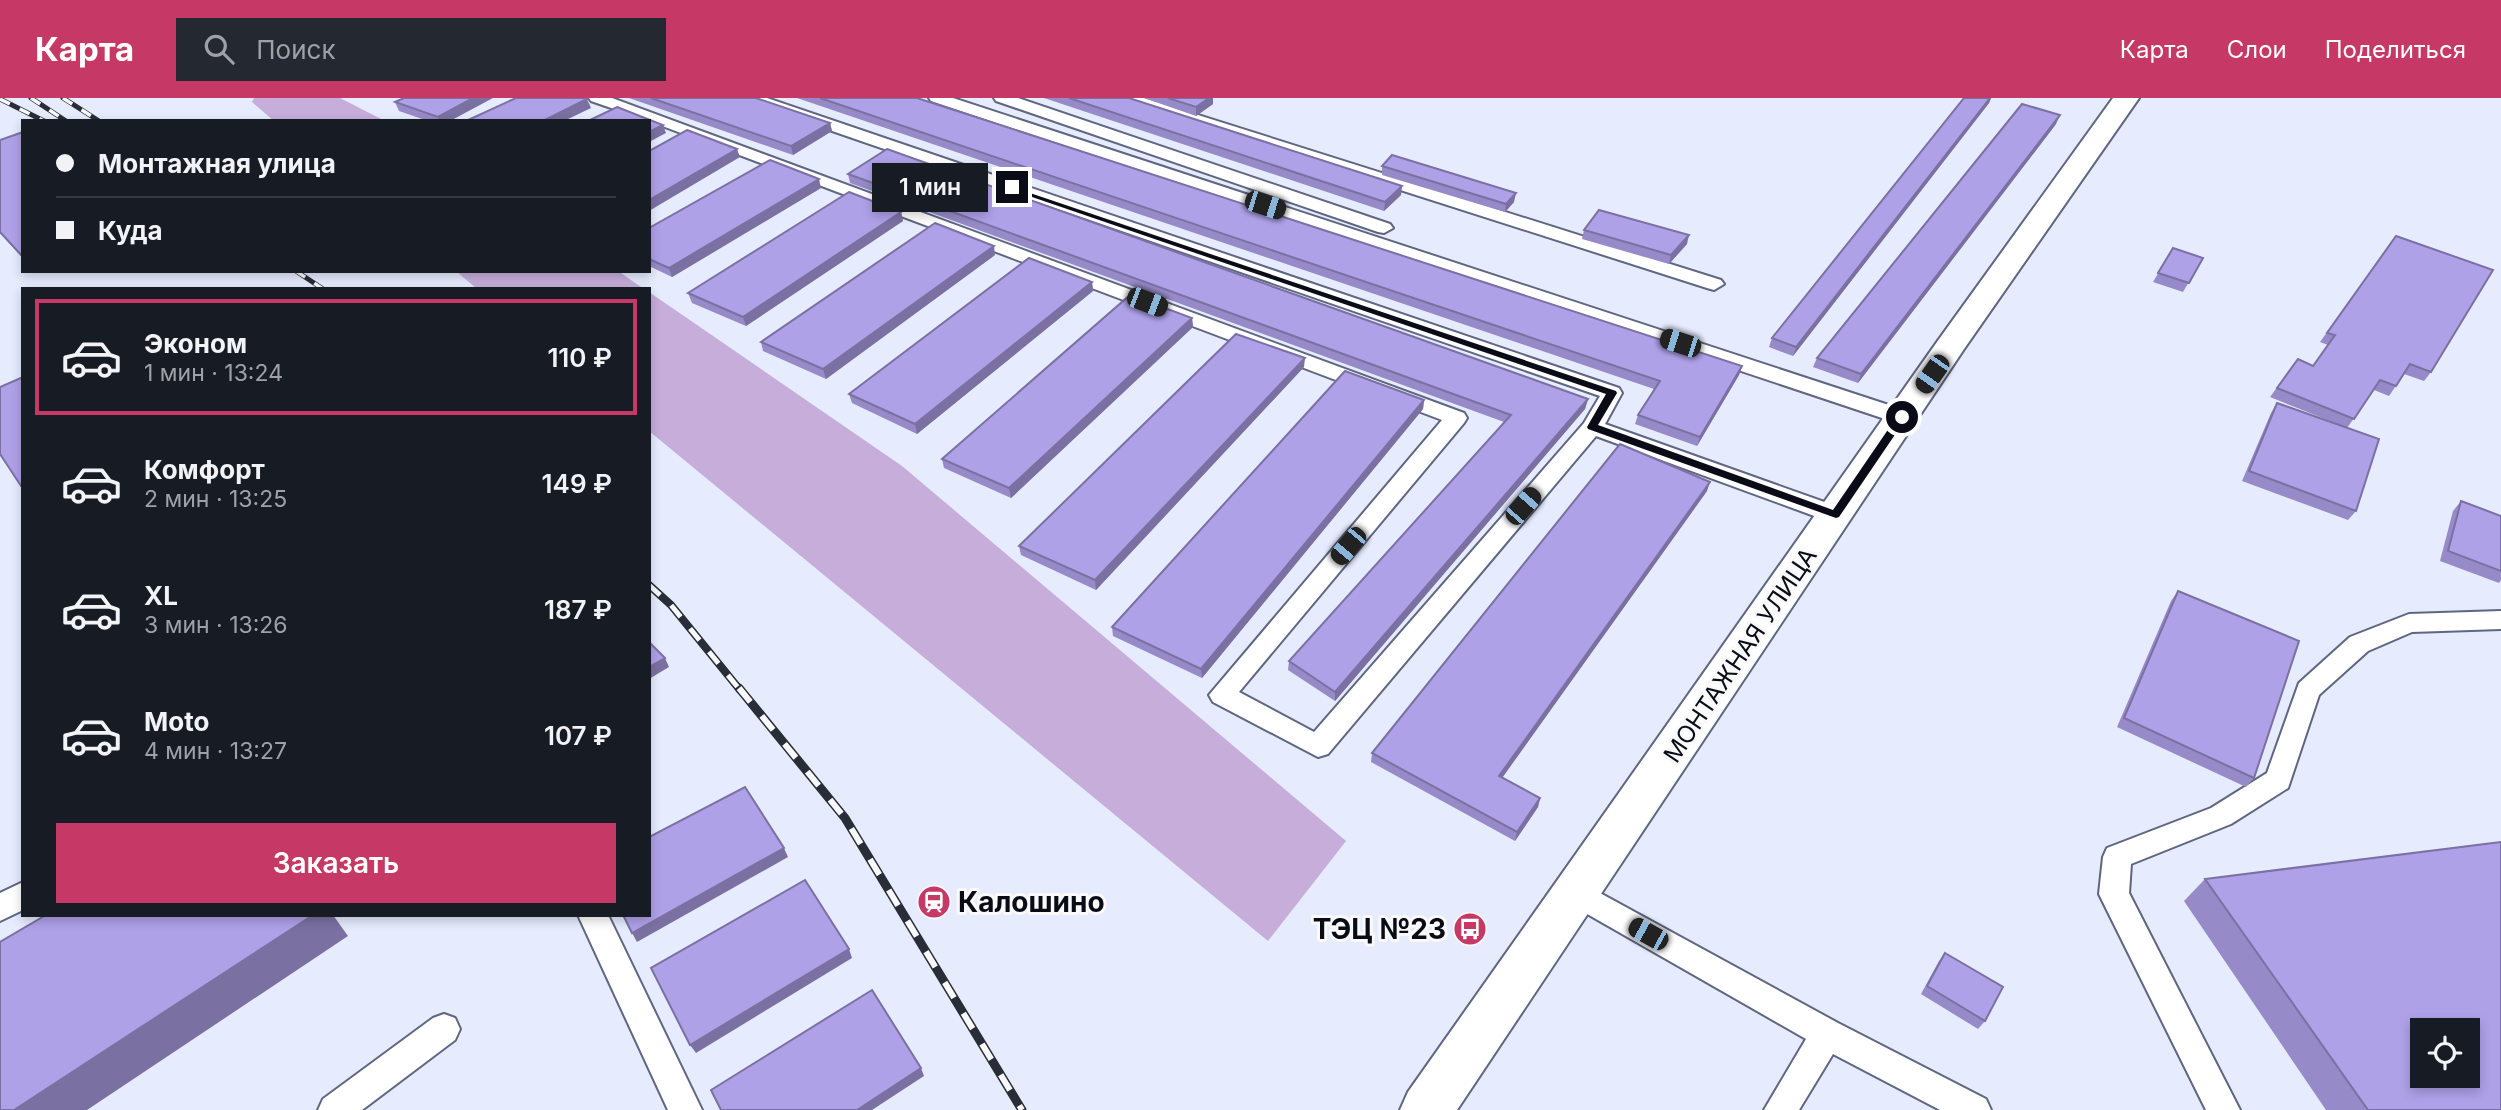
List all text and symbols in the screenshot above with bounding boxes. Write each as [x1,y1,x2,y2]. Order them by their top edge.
search box [176,18,666,81]
text: Карта [35,29,134,69]
icon: search [200,30,238,68]
text: Поиск [256,34,335,65]
text: Карта [2120,35,2189,64]
text: Слои [2227,35,2287,64]
text: Поделиться [2325,35,2466,64]
text: Монтажная улица [98,148,336,179]
callout: 1 мин [872,162,988,212]
route end [996,171,1028,203]
text: 1 мин [899,173,961,201]
car [1242,189,1289,221]
text: Куда [98,215,163,246]
car [1124,285,1171,319]
icon: car [60,326,123,389]
car [1657,327,1704,359]
text: Эконом [144,328,247,359]
text: 110 ₽ [547,342,612,373]
car [1912,351,1953,397]
text: 1 мин · 13:24 [144,359,283,387]
route start [1886,401,1918,433]
icon: car [60,452,123,515]
text: Комфорт [144,454,265,485]
text: 149 ₽ [542,468,612,499]
car [1502,483,1545,529]
text: 2 мин · 13:25 [144,485,287,513]
car [1327,523,1370,569]
street label: МОНТАЖНАЯ УЛИЦА [1657,542,1823,768]
icon: car [60,578,123,641]
text: XL [144,580,178,611]
text: 187 ₽ [544,594,612,625]
text: 3 мин · 13:26 [144,611,288,639]
icon: car [60,704,123,767]
text: Moto [144,706,209,737]
text: 107 ₽ [544,720,612,751]
text: 4 мин · 13:27 [144,737,287,765]
button: Заказать [56,823,616,903]
station icon: Калошино [915,883,953,921]
place label: Калошино [958,885,1105,919]
bus stop icon: ТЭЦ №23 [1451,910,1489,948]
place label: ТЭЦ №23 [1313,912,1446,946]
car [1625,915,1672,953]
map controls [2410,1018,2480,1088]
button: locate [2410,1018,2480,1088]

